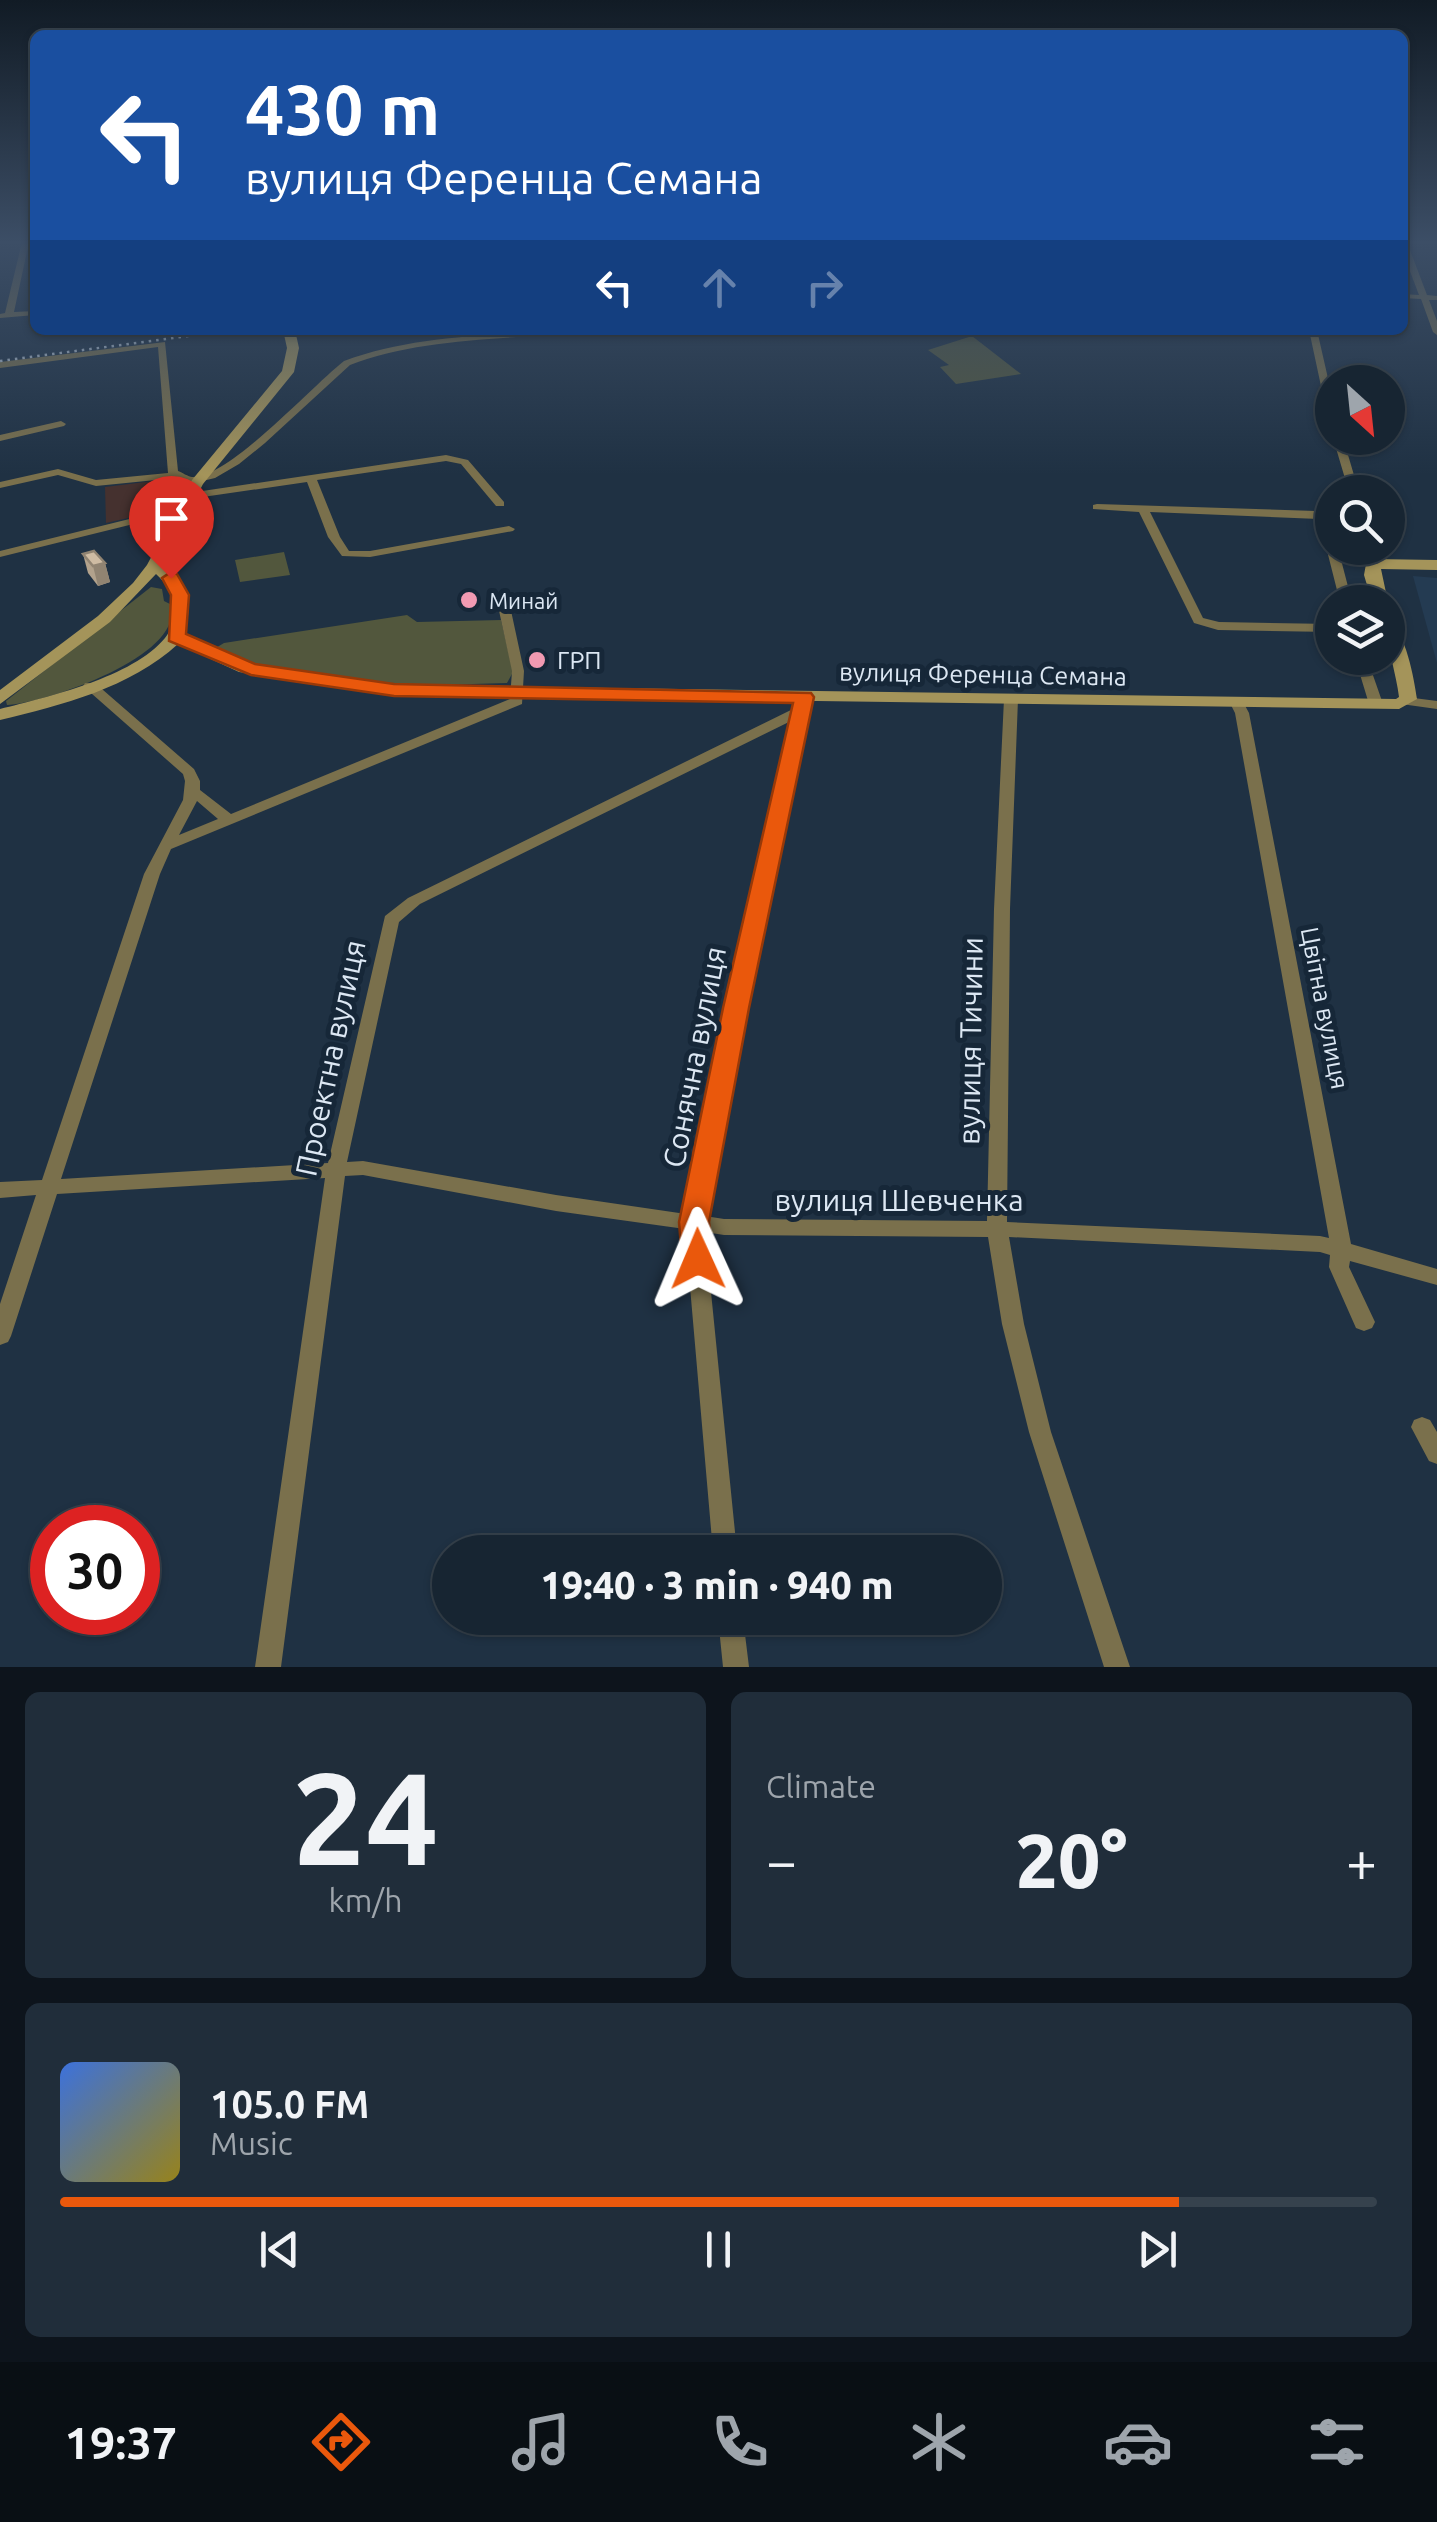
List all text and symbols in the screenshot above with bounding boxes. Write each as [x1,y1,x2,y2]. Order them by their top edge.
icon: left [80,70,210,200]
text: 430 m [245,70,440,148]
text: вулиця Ференца Семана [245,152,763,203]
icon: left [587,260,642,315]
icon: ahead [692,260,747,315]
icon: right [797,260,852,315]
north arrow [1315,365,1405,455]
map controls [1315,365,1405,675]
button: search [1315,475,1405,565]
pin [129,476,214,579]
icon: arrive [144,491,199,546]
button: layers [1315,585,1405,675]
place label: Минай [489,588,558,613]
marker: Минай [458,589,480,611]
place label: ГРП [557,646,602,674]
marker: ГРП [526,649,548,671]
street label: вулиця Ференца Семана [839,657,1127,691]
street label: Цвітна вулиця [1296,925,1354,1091]
street label: Проектна вулиця [288,937,372,1179]
street label: вулиця Тичини [951,937,989,1145]
street label: Сонячна вулиця [656,944,732,1170]
street label: вулиця Шевченка [774,1183,1024,1217]
position arrow [646,1207,750,1311]
speed limit sign: 30 [30,1505,160,1635]
text: 19:40 · 3 min · 940 m [540,1564,894,1606]
text: 24 [292,1744,439,1890]
text: Climate [766,1768,876,1804]
text: 20° [1016,1818,1127,1902]
text: − [766,1830,797,1891]
text: + [1346,1830,1377,1891]
text: km/h [329,1882,402,1918]
text: 105.0 FM [210,2083,369,2125]
text: Music [210,2125,293,2161]
icon: previous [252,2222,307,2277]
icon: pause [691,2222,746,2277]
icon: next [1130,2222,1185,2277]
icon: directions [306,2407,376,2477]
icon: music [506,2407,576,2477]
icon: phone [705,2407,775,2477]
icon: climate [904,2407,974,2477]
icon: car [1103,2407,1173,2477]
icon: filters [1302,2407,1372,2477]
text: 19:37 [65,2417,177,2468]

